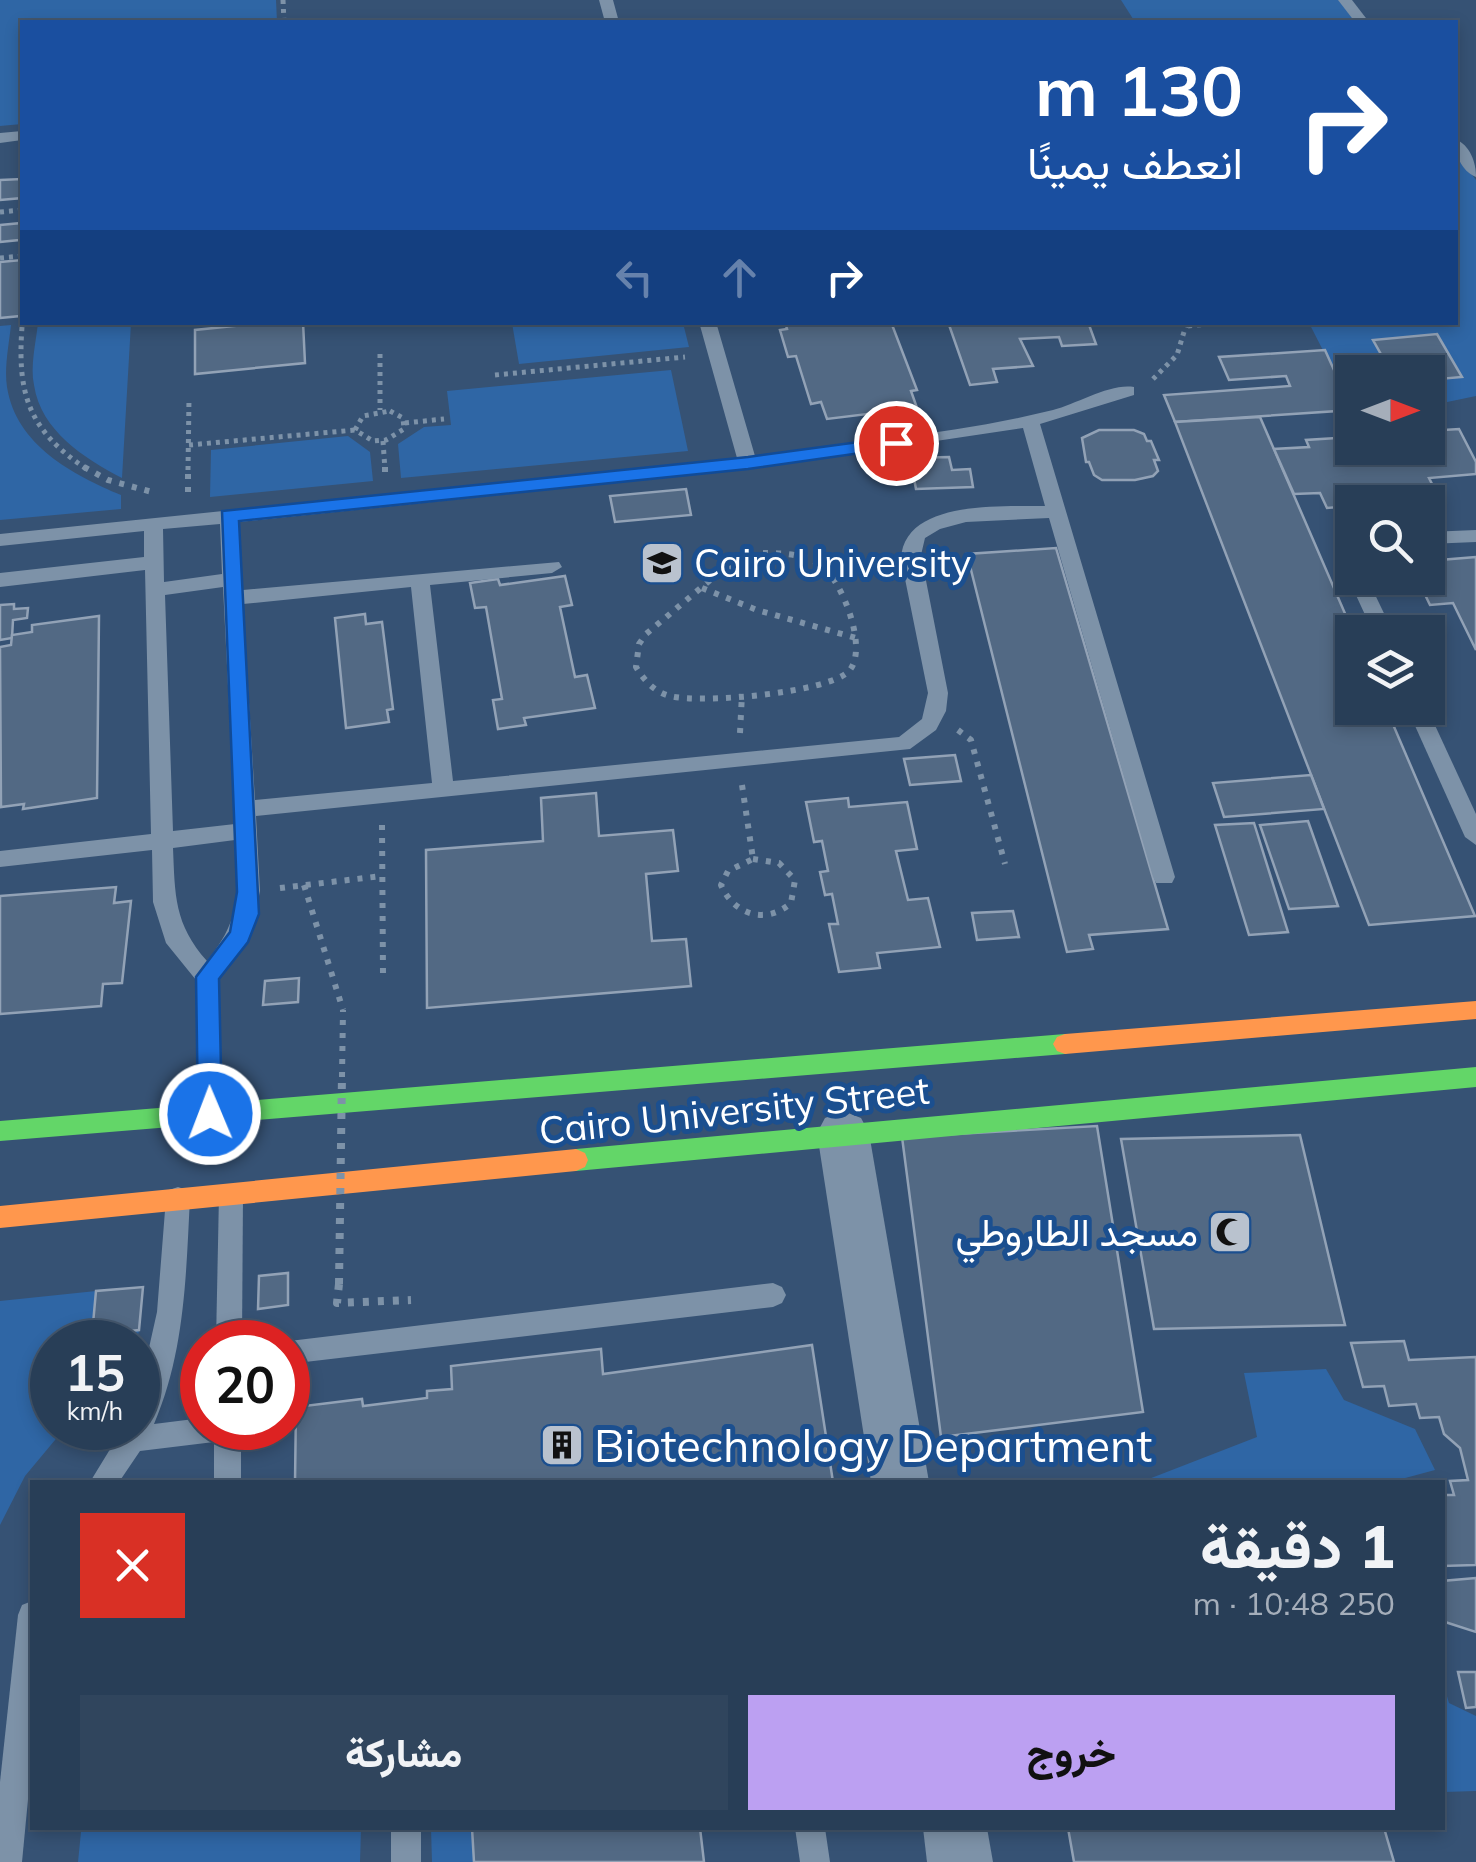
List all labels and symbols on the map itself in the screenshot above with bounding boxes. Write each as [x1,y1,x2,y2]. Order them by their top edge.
north arrow [1335,355,1445,465]
pin [854,401,939,486]
place label: Cairo University [694,539,971,587]
school or university icon: Cairo University [639,540,685,586]
position arrow [158,1062,262,1166]
street label: Cairo University Street [536,1066,932,1154]
place label: مسجد الطاروطي [956,1208,1198,1264]
mosque icon: مسجد الطاروطي [1207,1209,1253,1255]
speed limit sign: 20 [180,1320,310,1450]
place label: Biotechnology Department [594,1417,1152,1473]
building icon: Biotechnology Department [539,1422,585,1468]

